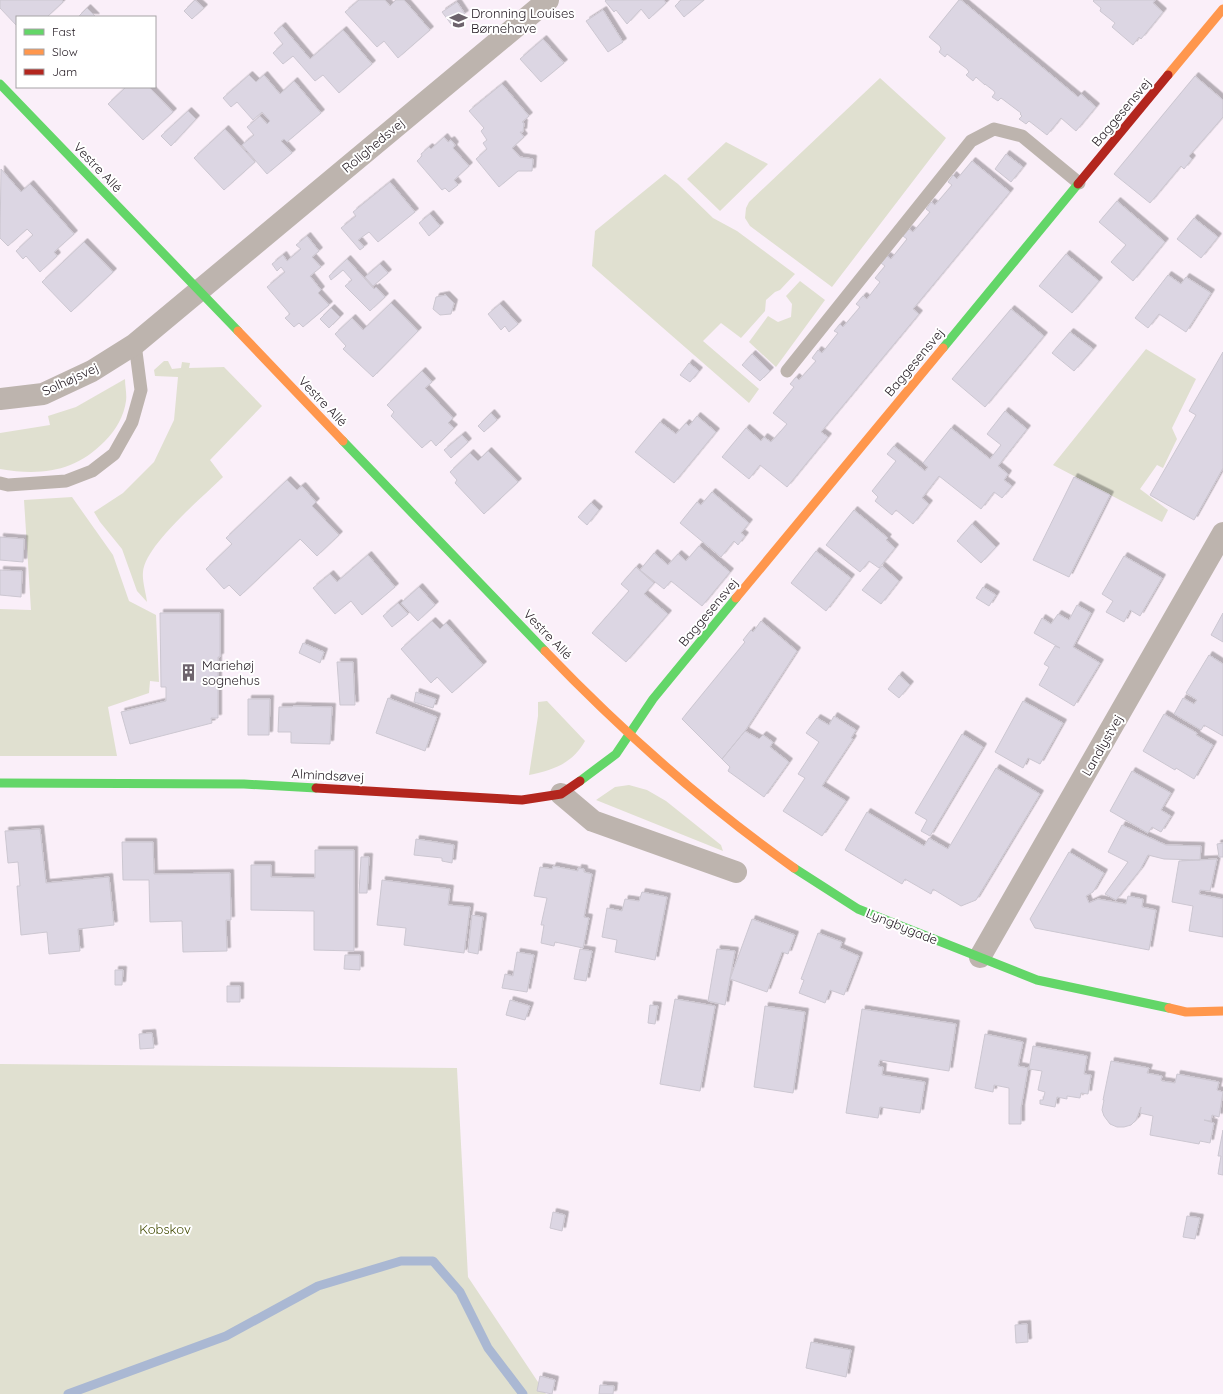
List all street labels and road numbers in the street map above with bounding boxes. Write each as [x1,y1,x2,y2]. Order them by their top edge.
street label: Baggesensvej [1088,75,1154,149]
street label: Rolighedsvej [338,114,408,176]
street label: Vestre Allé [70,139,126,195]
street label: Baggesensvej [881,325,947,399]
street label: Solhøjsvej [39,359,101,399]
street label: Vestre Allé [295,373,351,429]
street label: Baggesensvej [675,575,741,649]
street label: Vestre Allé [520,606,576,662]
street label: Landlystvej [1078,711,1126,779]
street label: Almindsøvej [291,765,365,785]
street label: Lyngbygade [864,904,940,948]

